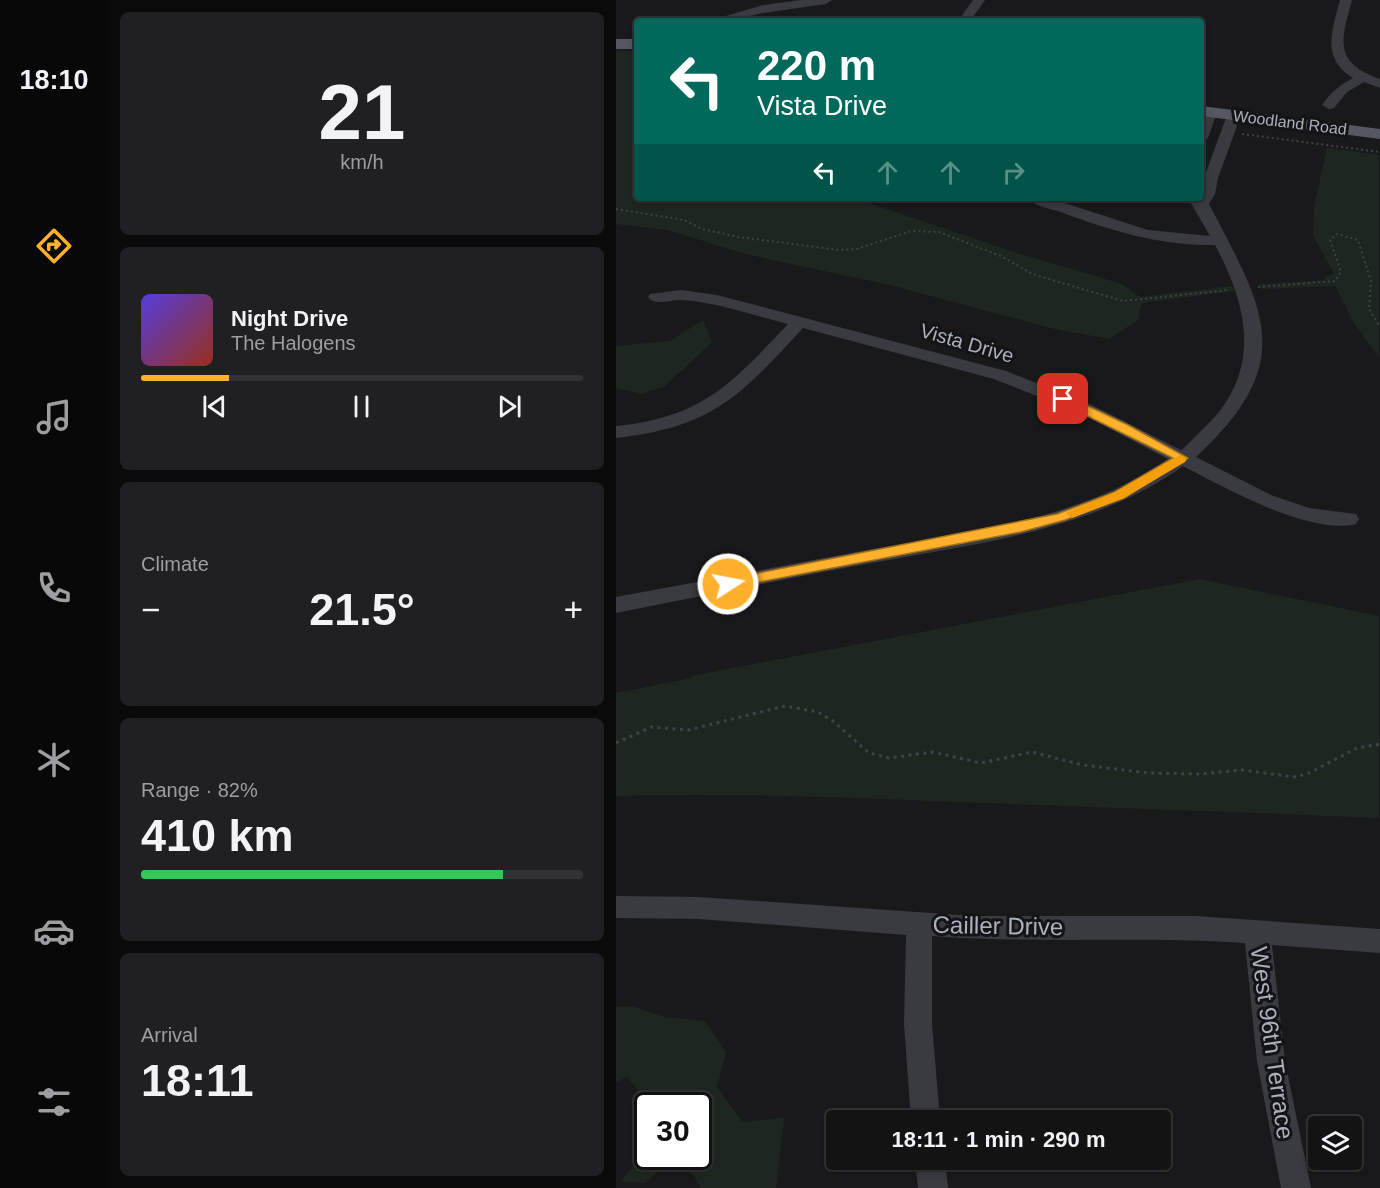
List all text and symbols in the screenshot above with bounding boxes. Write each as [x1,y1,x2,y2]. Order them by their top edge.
icon: left [658,42,736,120]
text: 220 m [757,42,876,89]
text: 18:10 [19,65,89,95]
text: 21 [319,68,405,156]
text: Vista Drive [757,91,887,121]
street label: Woodland Road [1232,107,1348,138]
text: km/h [340,151,384,173]
icon: left [808,156,841,189]
icon: ahead [871,156,904,189]
icon: ahead [934,156,967,189]
icon: right [997,156,1030,189]
icon: directions [33,225,75,267]
text: Night Drive [231,306,348,331]
street label: Vista Drive [918,319,1016,367]
text: The Halogens [231,332,356,354]
pin [1037,373,1088,424]
icon: arrive [1046,382,1079,415]
icon: previous [198,390,231,423]
icon: pause [345,390,378,423]
icon: next [493,390,526,423]
icon: music [33,396,75,438]
position arrow [696,552,760,616]
text: Climate [141,553,209,575]
icon: phone [33,567,75,609]
text: 21.5° [309,584,415,635]
text: − [141,591,160,628]
text: + [564,591,583,628]
icon: climate [33,739,75,781]
text: Range · 82% [141,779,258,801]
text: 410 km [141,810,294,861]
icon: car [33,910,75,952]
street label: Cailler Drive [932,911,1064,940]
street label: West 96th Terrace [1246,945,1299,1141]
text: Arrival [141,1024,198,1046]
text: 18:11 [141,1055,254,1106]
icon: filters [33,1081,75,1123]
speed limit sign: 30 [634,1092,712,1170]
map controls [1308,1116,1362,1170]
button: layers [1308,1116,1362,1170]
text: 18:11 · 1 min · 290 m [892,1127,1106,1152]

